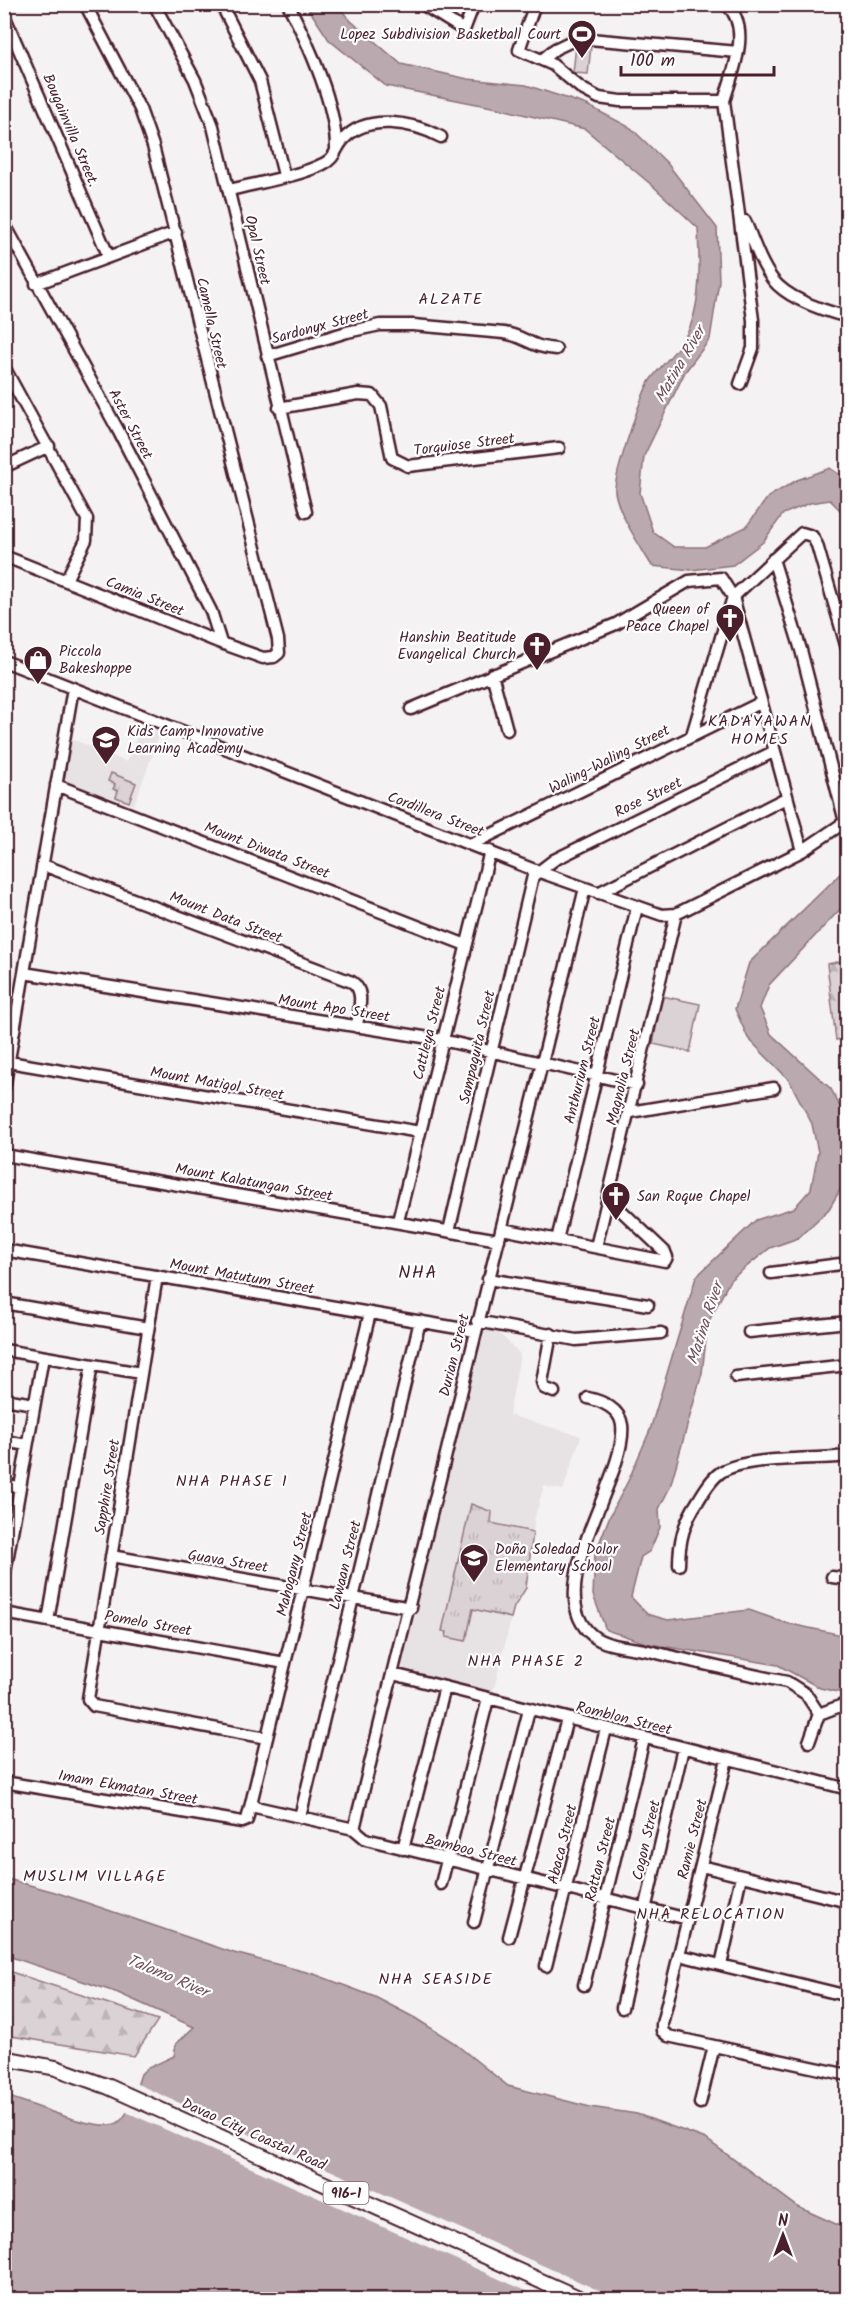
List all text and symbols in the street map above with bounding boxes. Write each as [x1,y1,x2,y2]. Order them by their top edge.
sports icon: Lopez Subdivision Basketball Court [566,18,598,60]
place label: Lopez Subdivision Basketball Court [340,23,561,47]
scale bar [621,39,774,77]
text: 100 m [630,47,675,76]
street label: Bougainvilla Street. [35,70,105,191]
street label: Opal Street [237,213,277,288]
street label: Camella Street [189,275,233,371]
district label: ALZATE [418,287,484,312]
street label: Sardonyx Street [269,302,372,351]
water label: Matina River [648,319,714,408]
street label: Aster Street [101,385,159,464]
street label: Torquiose Street [412,427,516,463]
street label: Camia Street [102,570,188,624]
place label: Queen of Peace Chapel [626,598,710,639]
church icon: Queen of Peace Chapel [714,602,746,644]
place label: Hanshin Beatitude Evangelical Church [397,626,516,667]
church icon: Hanshin Beatitude Evangelical Church [521,630,553,672]
place label: Piccola Bakeshoppe [59,640,132,681]
shop icon: Piccola Bakeshoppe [22,644,54,686]
district label: KADAYAWAN HOMES [708,709,812,752]
street label: Waling-Waling Street [545,719,674,801]
place label: Kids Camp Innovative Learning Academy [127,720,264,761]
school or university icon: Kids Camp Innovative Learning Academy [90,724,122,766]
street label: Rose Street [610,771,687,825]
street label: Cordillera Street [384,785,488,844]
street label: Mount Diwata Street [200,816,333,886]
street label: Mount Data Street [166,885,286,951]
street label: Cattleya Street [407,983,453,1083]
street label: Mount Apo Street [276,988,392,1030]
street label: Sampaguita Street [453,988,503,1106]
street label: Anthurium Street [558,1014,608,1126]
street label: Magnolia Street [600,1026,648,1128]
street label: Mount Matigol Street [148,1060,286,1108]
street label: Mount Kalatungan Street [173,1157,335,1209]
church icon: San Roque Chapel [600,1180,632,1222]
place label: San Roque Chapel [637,1185,751,1209]
street label: Mount Matutum Street [168,1252,316,1302]
district label: NHA [398,1259,438,1288]
water label: Matina River [680,1276,732,1368]
street label: Durian Street [433,1311,477,1399]
street label: Sapphire Street [89,1437,127,1537]
district label: NHA PHASE 1 [176,1469,288,1494]
street label: Mahogany Street [270,1509,320,1619]
street label: Lawaan Street [323,1518,369,1613]
place label: Doña Soledad Dolor Elementary School [495,1538,619,1579]
school or university icon: Doña Soledad Dolor Elementary School [458,1542,490,1584]
street label: Guava Street [186,1544,270,1580]
street label: Pomelo Street [102,1605,194,1643]
district label: NHA PHASE 2 [468,1649,584,1674]
street label: Romblon Street [573,1695,674,1743]
street label: Imam Ekmatan Street [56,1764,200,1812]
street label: Ramie Street [671,1796,715,1882]
street label: Cogon Street [626,1798,668,1883]
street label: Abaca Street [541,1801,585,1887]
street label: Rattan Street [579,1814,623,1904]
street label: Bamboo Street [422,1828,519,1874]
district label: MUSLIM VILLAGE [23,1864,167,1889]
district label: NHA RELOCATION [636,1902,786,1927]
water label: Talomo River [123,1948,215,2006]
district label: NHA SEASIDE [379,1967,493,1992]
street label: Davao City Coastal Road [177,2092,330,2178]
road number: 916-1 [324,2182,368,2204]
north arrow [753,2205,813,2265]
text: N [778,2209,788,2234]

